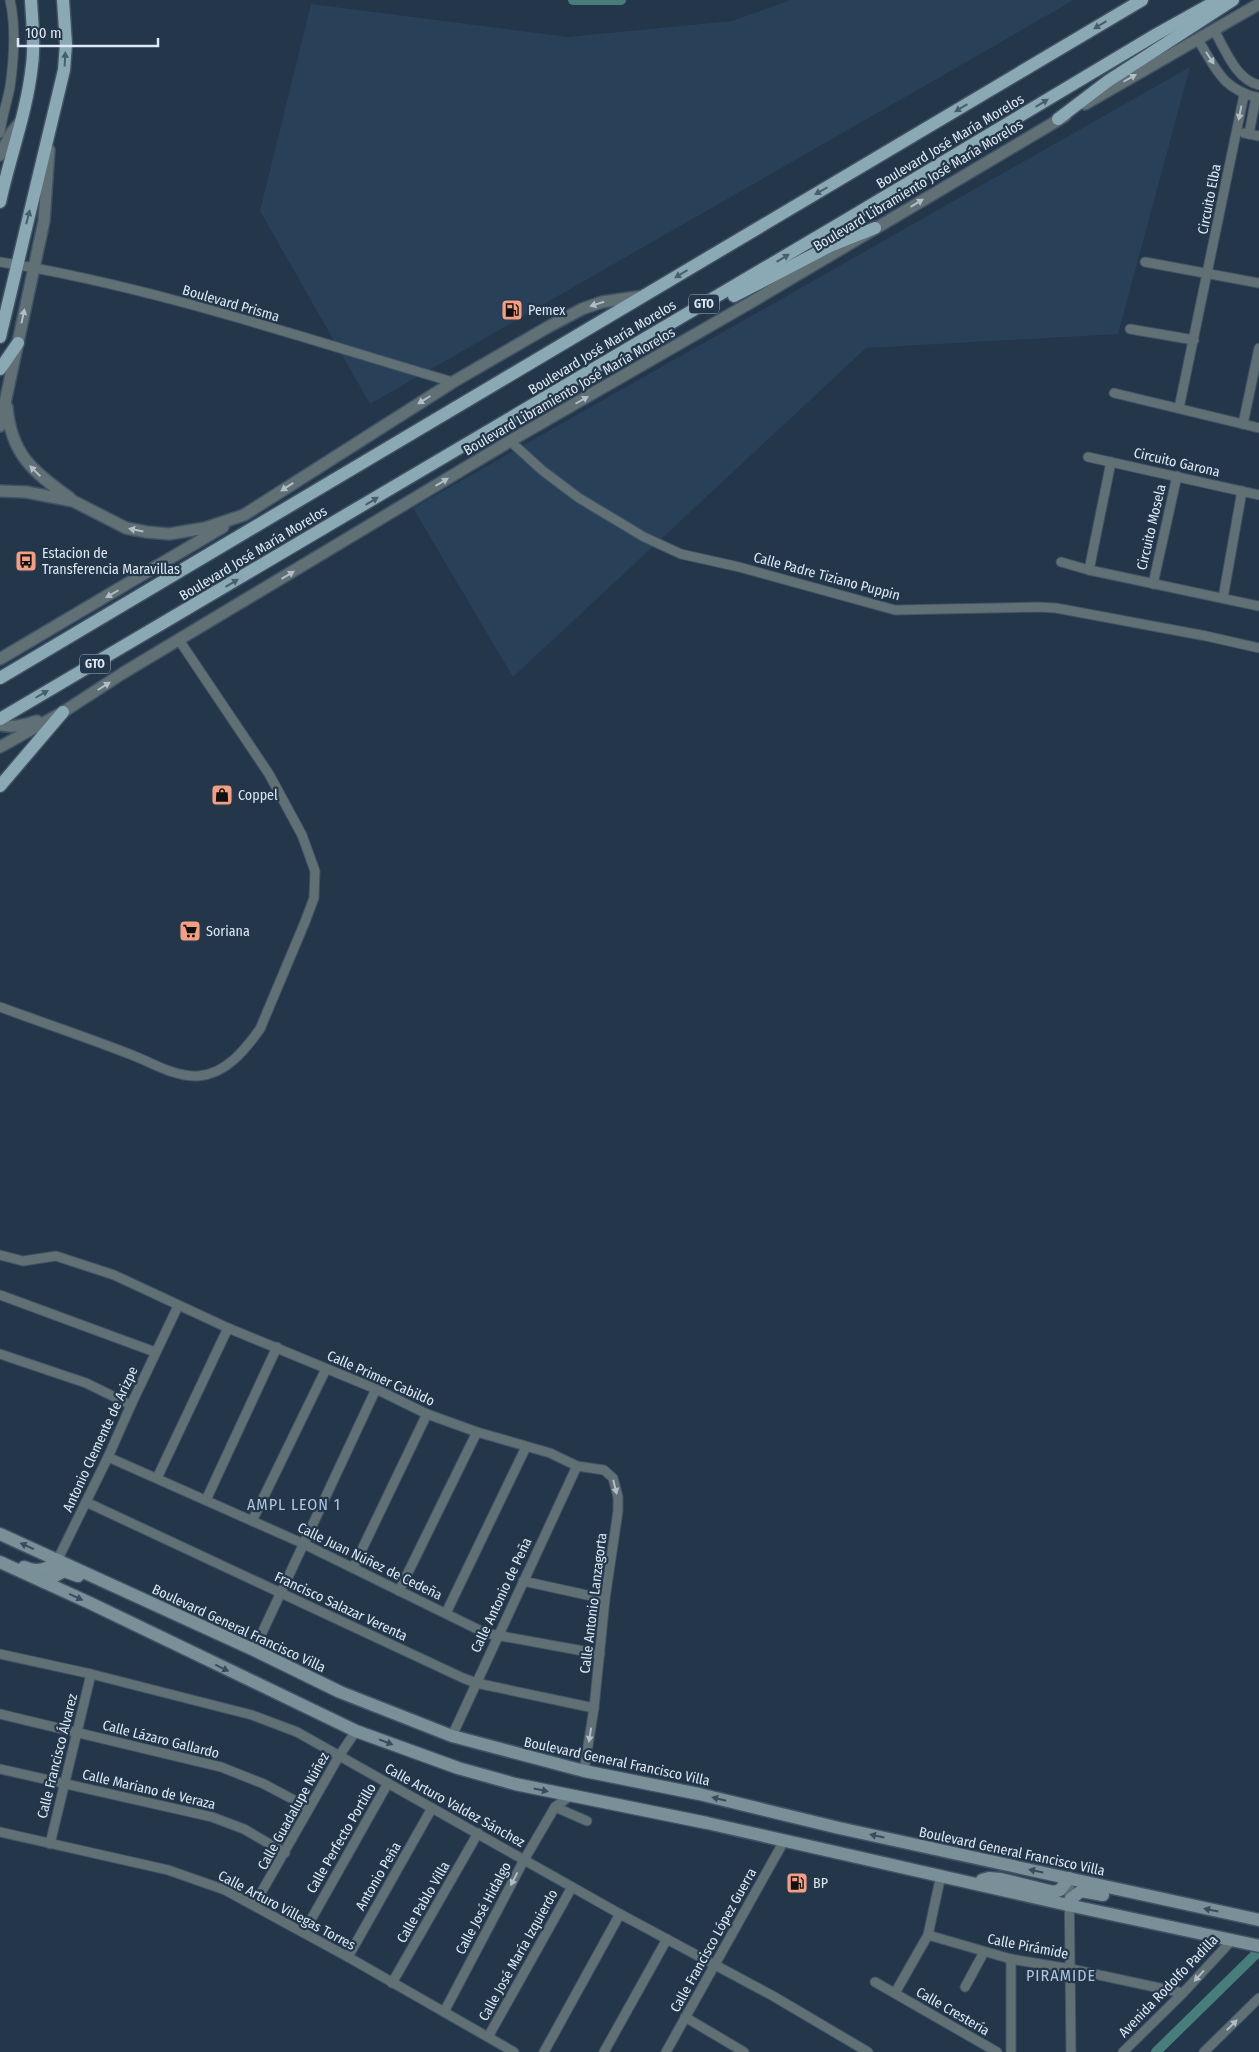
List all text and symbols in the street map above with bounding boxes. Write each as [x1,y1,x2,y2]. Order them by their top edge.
scale bar [18,15,158,47]
one-way arrow [1093,21,1108,29]
text: 100 m [25,24,62,42]
one-way arrow [61,51,69,67]
one-way arrow [1205,52,1215,65]
one-way arrow [1123,74,1138,82]
street label: Boulevard José María Morelos [873,90,1027,192]
one-way arrow [1036,98,1049,107]
one-way arrow [954,104,967,113]
one-way arrow [1236,105,1244,121]
street label: Boulevard Libramiento José María Morelos [810,116,1026,255]
street label: Circuito Elba [1194,162,1225,236]
one-way arrow [815,187,828,196]
one-way arrow [911,199,924,208]
one-way arrow [24,210,32,225]
one-way arrow [776,253,789,262]
one-way arrow [674,269,688,278]
street label: Boulevard Prisma [180,282,281,325]
road number: GTO [689,294,719,314]
street label: Boulevard José María Morelos [525,296,679,398]
fuel station icon: Pemex [500,298,524,322]
one-way arrow [589,301,604,309]
place label: Pemex [528,302,566,319]
one-way arrow [20,308,28,324]
street label: Boulevard Libramiento José María Morelos [460,324,678,459]
one-way arrow [418,395,431,404]
one-way arrow [576,395,589,404]
street label: Circuito Garona [1132,444,1222,481]
one-way arrow [29,465,41,477]
one-way arrow [436,478,449,487]
one-way arrow [280,482,294,492]
street label: Circuito Mosela [1133,482,1170,572]
one-way arrow [365,496,378,505]
street label: Boulevard José María Morelos [176,502,330,604]
one-way arrow [128,526,143,534]
place label: Estacion de Transferencia Maravillas [42,545,180,578]
bus stop icon: Estacion de Transferencia Maravillas [14,549,38,573]
street label: Calle Padre Tiziano Puppin [752,549,902,604]
one-way arrow [281,570,294,579]
one-way arrow [225,579,238,588]
one-way arrow [105,589,118,598]
road number: GTO [80,654,110,674]
one-way arrow [97,681,110,691]
one-way arrow [36,690,49,699]
shop icon: Coppel [210,783,234,807]
place label: Coppel [238,787,278,804]
supermarket icon: Soriana [178,919,202,943]
place label: Soriana [206,923,250,940]
street label: Calle Primer Cabildo [324,1347,437,1410]
street label: Antonio Clemente de Arizpe [59,1364,142,1515]
one-way arrow [611,1480,619,1495]
district label: AMPL LEON 1 [247,1495,341,1514]
street label: Calle Juan Núñez de Cedeña [295,1519,445,1604]
street label: Calle Antonio Lanzagorta [576,1532,611,1674]
street label: Calle Antonio de Peña [467,1535,536,1655]
one-way arrow [20,1542,34,1550]
street label: Francisco Salazar Verenta [272,1568,410,1645]
street label: Boulevard General Francisco Villa [149,1581,328,1676]
one-way arrow [69,1593,83,1601]
one-way arrow [215,1664,229,1672]
street label: Calle Francisco Álvarez [33,1691,81,1820]
street label: Calle Lázaro Gallardo [101,1717,221,1762]
one-way arrow [585,1728,593,1744]
street label: Boulevard General Francisco Villa [522,1733,711,1790]
one-way arrow [379,1738,394,1746]
street label: Calle Guadalupe Núñez [254,1749,333,1873]
street label: Calle Arturo Valdez Sánchez [382,1760,528,1851]
street label: Calle Mariano de Veraza [81,1766,217,1813]
street label: Calle Perfecto Portillo [303,1780,380,1896]
one-way arrow [534,1786,549,1794]
one-way arrow [711,1795,726,1803]
street label: Boulevard General Francisco Villa [917,1823,1106,1880]
one-way arrow [868,1832,884,1840]
street label: Antonio Peña [352,1839,405,1913]
street label: Calle Pablo Villa [393,1858,454,1946]
street label: Calle José Hidalgo [452,1859,515,1957]
street label: Calle Francisco López Guerra [667,1865,760,2015]
street label: Calle Arturo Villegas Torres [215,1867,358,1954]
one-way arrow [1028,1867,1043,1875]
fuel station icon: BP [785,1871,809,1895]
one-way arrow [510,1872,518,1886]
place label: BP [813,1875,828,1892]
street label: Calle José María Izquierdo [475,1887,562,2024]
one-way arrow [1204,1906,1219,1914]
street label: Calle Pirámide [986,1930,1070,1963]
street label: Avenida Rodolfo Padilla [1115,1931,1222,2041]
district label: PIRAMIDE [1026,1966,1096,1985]
one-way arrow [1193,1969,1205,1981]
street label: Calle Crestería [913,1984,993,2039]
one-way arrow [1226,2019,1238,2031]

